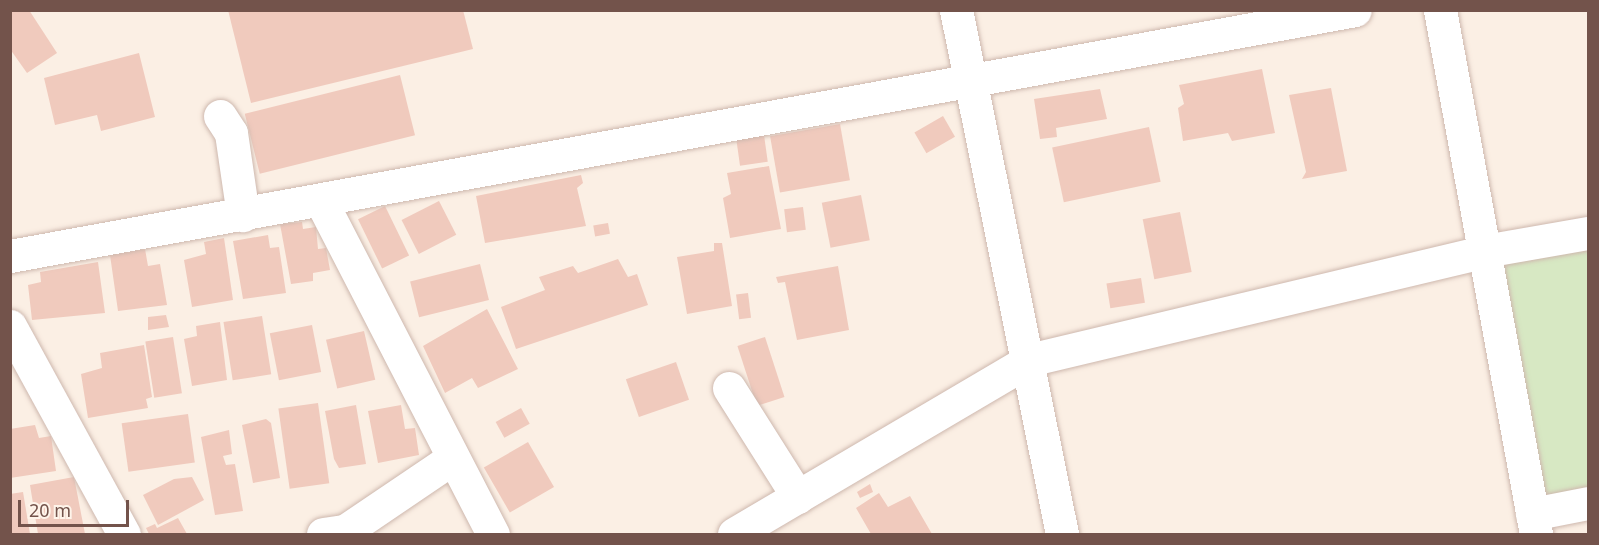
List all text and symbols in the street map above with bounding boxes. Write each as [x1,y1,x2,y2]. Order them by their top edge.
scale bar [21,488,132,526]
text: 20 m [29,498,71,522]

